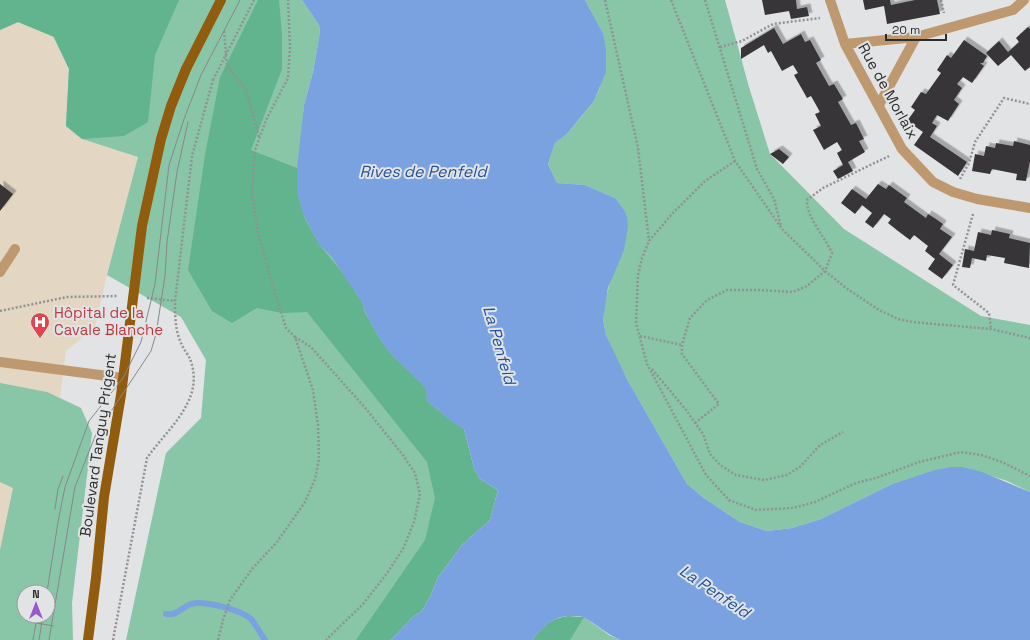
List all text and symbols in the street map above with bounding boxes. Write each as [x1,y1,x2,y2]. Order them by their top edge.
scale bar [886,16,946,42]
text: 20 m [892,22,920,38]
street label: Rue de Morlaix [854,40,923,142]
water label: Rives de Penfeld [359,161,488,182]
place label: Hôpital de la Cavale Blanche [54,303,163,339]
water label: La Penfeld [478,303,521,389]
hospital icon: Hôpital de la Cavale Blanche [29,311,51,339]
street label: Boulevard Tanguy Prigent [75,352,120,538]
water label: La Penfeld [675,560,756,624]
north arrow [16,584,56,624]
text: N [32,587,40,601]

